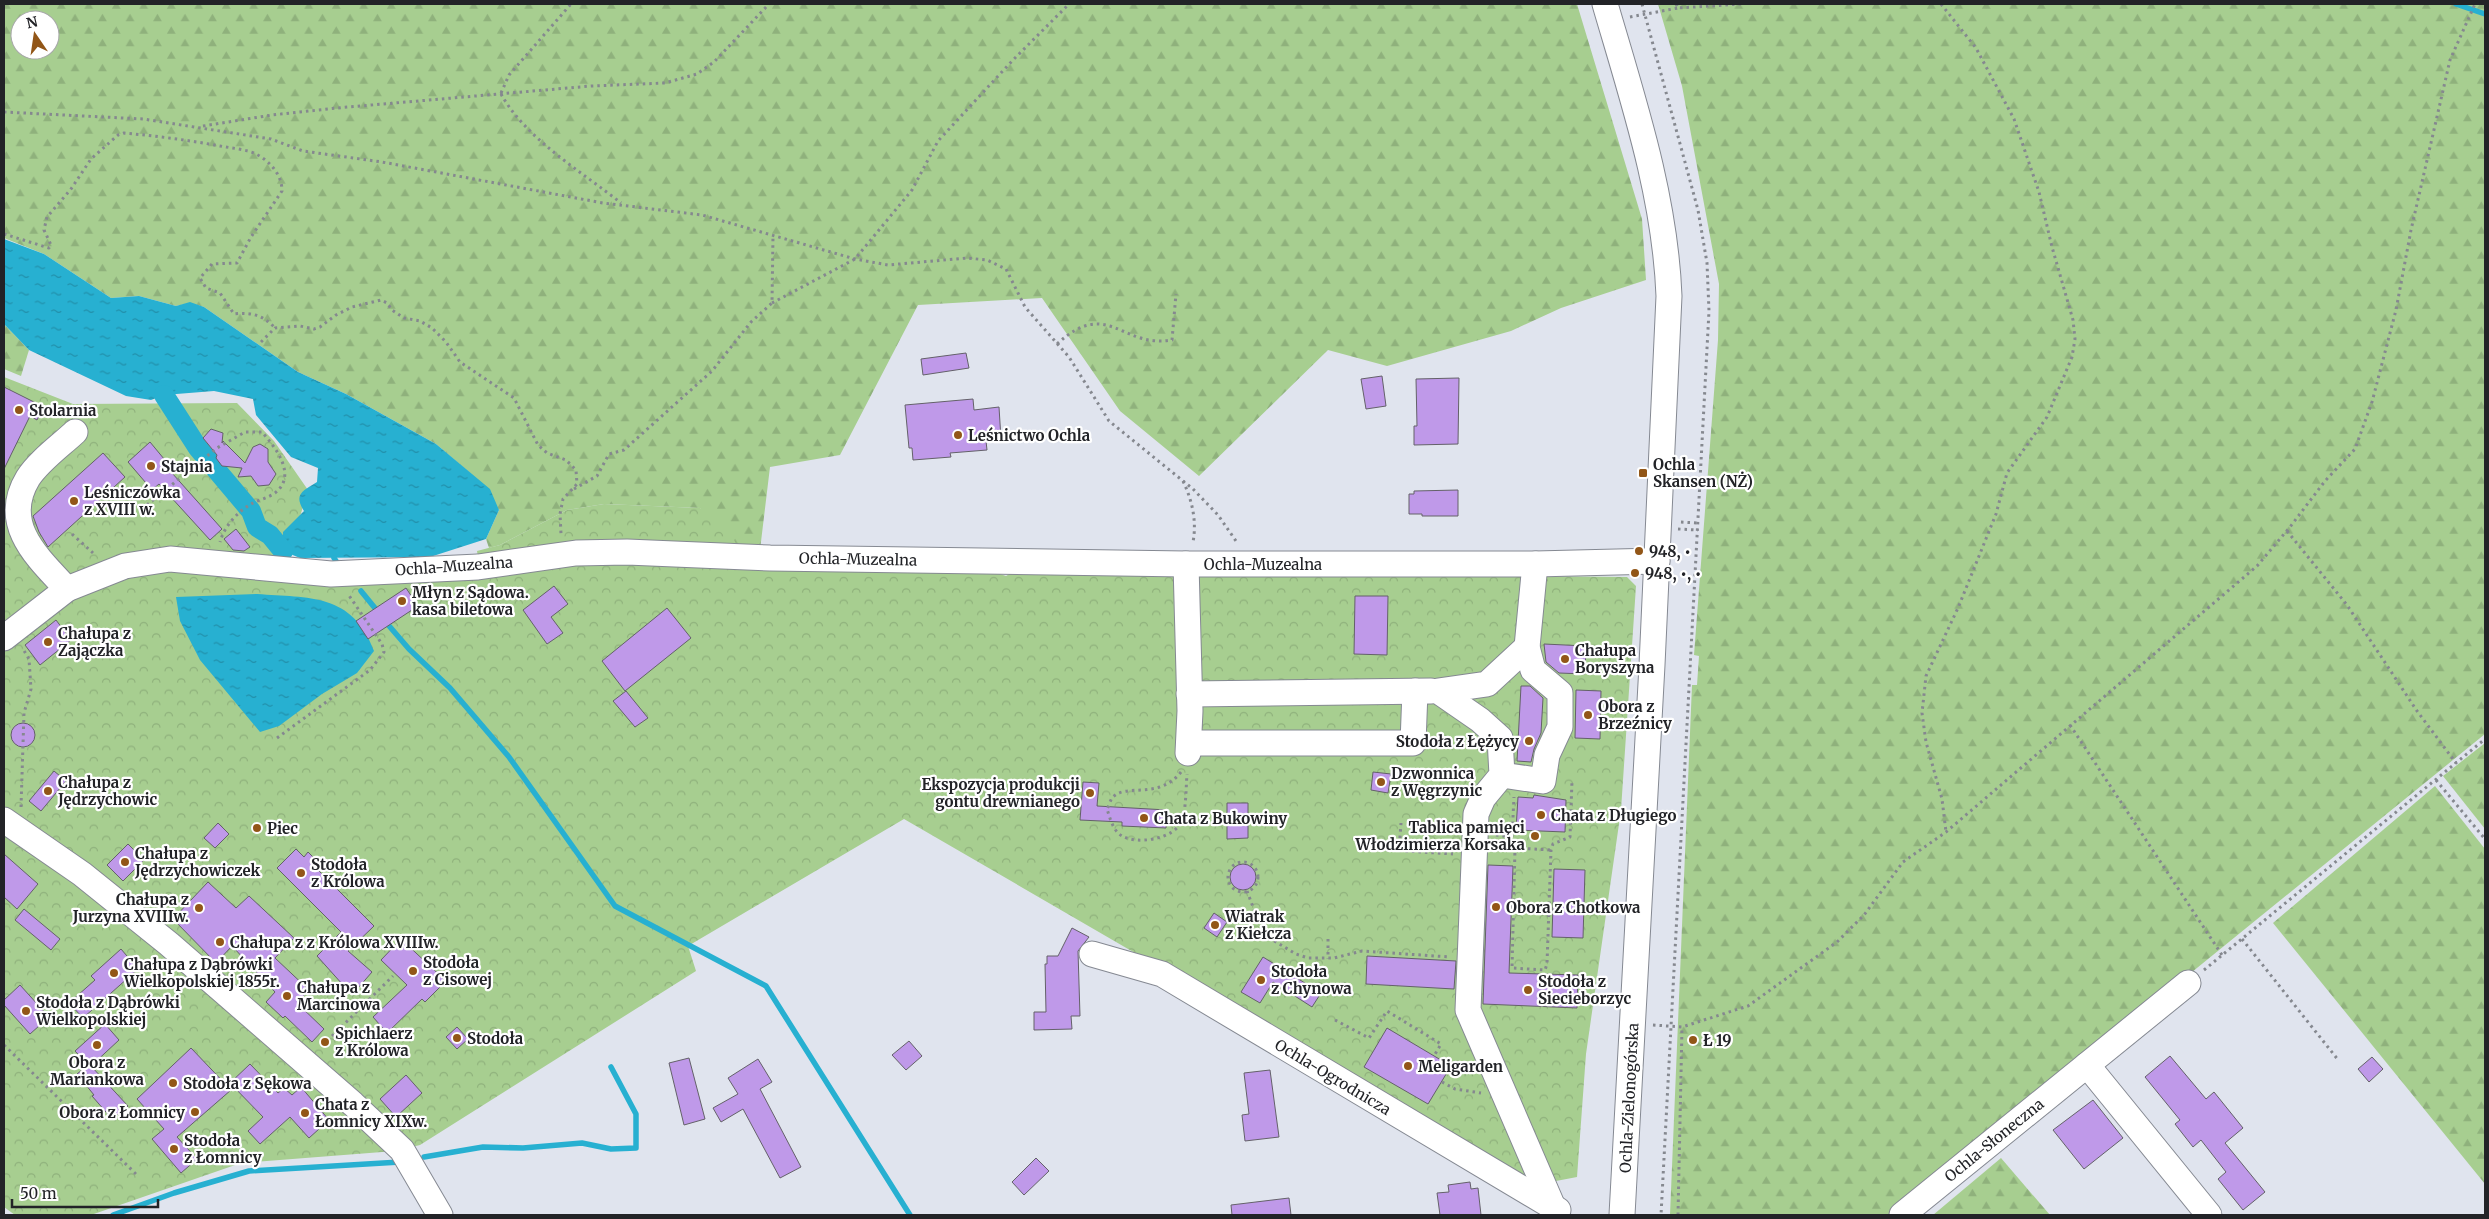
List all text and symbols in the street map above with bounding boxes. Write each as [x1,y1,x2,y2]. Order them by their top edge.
north arrow [10,10,60,60]
text: N [25,12,39,32]
place label: Stolarnia [29,401,97,420]
marker: Stolarnia [13,404,25,416]
place label: Leśnictwo Ochla [968,426,1091,445]
marker: Leśnictwo Ochla [952,429,964,441]
place label: Ochla Skansen (NŻ) [1653,455,1753,491]
place label: Stajnia [161,457,213,476]
marker: Stajnia [145,460,157,472]
marker: Ochla Skansen (NŻ) [1637,467,1649,479]
place label: Leśniczówka z XVIII w. [84,483,181,519]
marker: Leśniczówka z XVIII w. [68,495,80,507]
place label: 948, • [1649,542,1691,562]
marker: 948, • [1633,545,1645,557]
street label: Ochla-Muzealna [799,548,917,570]
street label: Ochla-Muzealna [394,552,514,580]
street label: Ochla-Muzealna [1204,555,1322,574]
place label: 948, •, • [1645,564,1701,584]
marker: 948, •, • [1629,567,1641,579]
place label: Młyn z Sądowa. kasa biletowa [412,583,529,619]
marker: Młyn z Sądowa. kasa biletowa [396,595,408,607]
place label: Chałupa z Zajączka [58,624,131,660]
marker: Chałupa z Zajączka [42,636,54,648]
place label: Chałupa Boryszyna [1575,641,1655,677]
marker: Chałupa Boryszyna [1559,653,1571,665]
place label: Obora z Brzeźnicy [1598,697,1672,733]
marker: Obora z Brzeźnicy [1582,709,1594,721]
place label: Stodoła z Łężycy [1396,732,1519,751]
marker: Stodoła z Łężycy [1523,735,1535,747]
place label: Dzwonnica z Węgrzynic [1391,764,1482,800]
place label: Chałupa z Jędrzychowic [57,773,158,809]
place label: Ekspozycja produkcji gontu drewnianego [921,775,1080,811]
marker: Dzwonnica z Węgrzynic [1375,776,1387,788]
marker: Chałupa z Jędrzychowic [42,785,54,797]
marker: Ekspozycja produkcji gontu drewnianego [1084,787,1096,799]
place label: Chata z Długiego [1551,806,1676,825]
place label: Chata z Bukowiny [1154,809,1287,828]
marker: Chata z Długiego [1535,809,1547,821]
marker: Chata z Bukowiny [1138,812,1150,824]
place label: Tablica pamięci Włodzimierza Korsaka [1355,818,1526,854]
place label: Piec [267,819,298,838]
marker: Piec [251,822,263,834]
marker: Tablica pamięci Włodzimierza Korsaka [1529,830,1541,842]
place label: Chałupa z Jędrzychowiczek [134,844,261,880]
place label: Stodoła z Królowa [311,855,385,891]
marker: Chałupa z Jędrzychowiczek [119,856,131,868]
marker: Stodoła z Królowa [295,867,307,879]
place label: Chałupa z Jurzyna XVIIIw. [72,890,189,926]
place label: Obora z Chotkowa [1506,898,1641,917]
marker: Obora z Chotkowa [1490,901,1502,913]
marker: Chałupa z Jurzyna XVIIIw. [193,902,205,914]
place label: Wiatrak z Kiełcza [1224,907,1292,943]
marker: Wiatrak z Kiełcza [1209,919,1221,931]
place label: Chałupa z z Królowa XVIIIw. [230,933,439,952]
marker: Chałupa z z Królowa XVIIIw. [214,936,226,948]
place label: Stodoła z Cisowej [423,953,492,989]
place label: Chałupa z Dąbrówki Wielkopolskiej 1855r. [123,955,280,991]
place label: Stodoła z Chynowa [1271,962,1352,998]
marker: Stodoła z Cisowej [407,965,419,977]
marker: Chałupa z Dąbrówki Wielkopolskiej 1855r. [108,967,120,979]
place label: Stodoła z Siecieborzyc [1538,972,1631,1008]
marker: Stodoła z Chynowa [1255,974,1267,986]
place label: Chałupa z Marcinowa [297,978,381,1014]
marker: Stodoła z Siecieborzyc [1522,984,1534,996]
marker: Chałupa z Marcinowa [281,990,293,1002]
place label: Stodoła z Dąbrówki Wielkopolskiej [35,993,180,1029]
marker: Stodoła z Dąbrówki Wielkopolskiej [20,1005,32,1017]
street label: Ochla-Zielonogórska [1616,1023,1642,1173]
place label: Spichlaerz z Królowa [335,1024,412,1060]
place label: Stodoła [467,1029,524,1048]
place label: Ł 19 [1703,1031,1732,1050]
marker: Stodoła [451,1032,463,1044]
marker: Ł 19 [1687,1034,1699,1046]
street label: Ochla-Ogrodnicza [1272,1035,1394,1119]
marker: Spichlaerz z Królowa [319,1036,331,1048]
marker: Obora z Mariankowa [91,1039,103,1051]
place label: Obora z Mariankowa [50,1053,145,1089]
place label: Meligarden [1418,1057,1503,1076]
marker: Meligarden [1402,1060,1414,1072]
place label: Stodoła z Sękowa [183,1074,312,1093]
marker: Stodoła z Sękowa [167,1077,179,1089]
street label: Ochla-Słoneczna [1941,1094,2047,1186]
place label: Chata z Łomnicy XIXw. [315,1095,427,1131]
place label: Obora z Łomnicy [59,1103,185,1122]
marker: Obora z Łomnicy [189,1106,201,1118]
marker: Chata z Łomnicy XIXw. [299,1107,311,1119]
place label: Stodoła z Łomnicy [184,1131,262,1167]
marker: Stodoła z Łomnicy [168,1143,180,1155]
scale bar [12,1176,159,1208]
text: 50 m [20,1184,57,1203]

